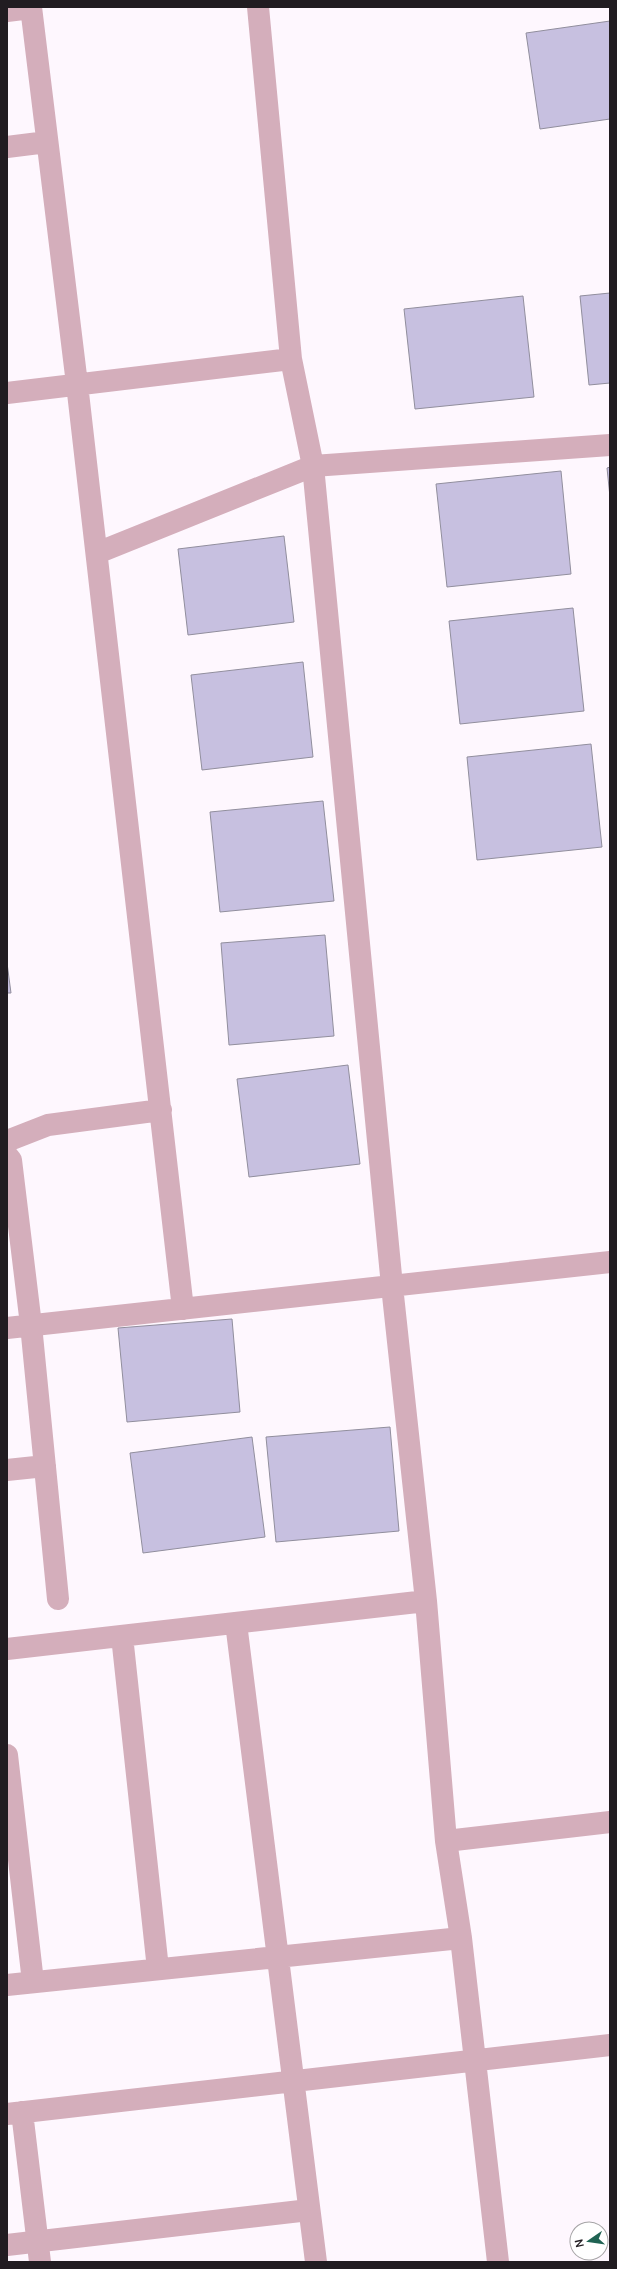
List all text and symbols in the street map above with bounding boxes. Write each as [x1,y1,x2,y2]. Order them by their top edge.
north arrow [569,2221,609,2261]
text: N [571,2238,587,2249]

